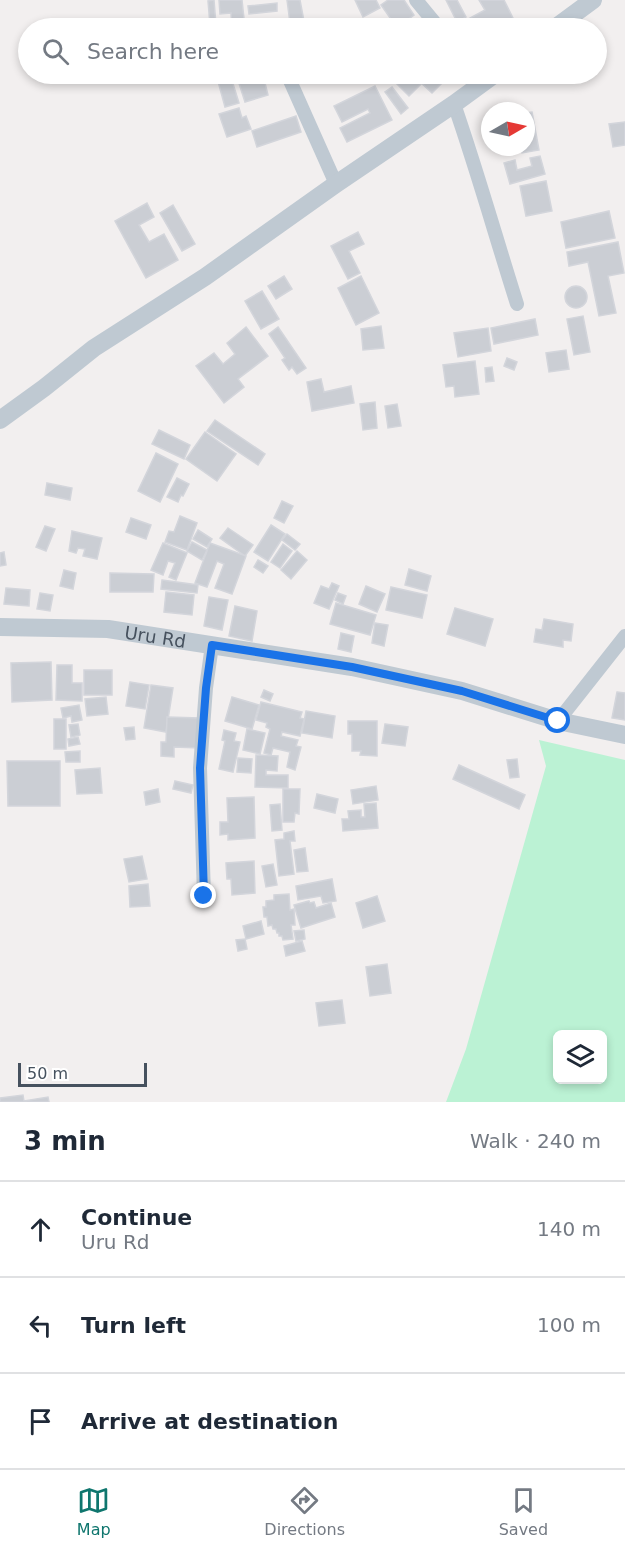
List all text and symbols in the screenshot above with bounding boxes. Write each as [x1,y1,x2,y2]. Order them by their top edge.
search box [18,18,607,84]
icon: search [39,35,72,68]
text: Search here [87,39,219,64]
north arrow [481,102,535,156]
street label: Uru Rd [123,621,188,652]
route start [544,707,570,733]
route end [190,882,216,908]
map controls [553,1030,607,1084]
button: layers [553,1030,607,1084]
scale bar [18,1060,147,1088]
text: 50 m [27,1064,68,1083]
text: 3 min [24,1126,106,1156]
text: Walk · 240 m [470,1129,601,1153]
text: Continue [81,1205,192,1230]
icon: ahead [24,1213,57,1246]
text: 140 m [537,1217,601,1241]
text: Uru Rd [81,1230,150,1254]
icon: left [24,1309,57,1342]
text: Turn left [81,1313,186,1338]
text: 100 m [537,1313,601,1337]
icon: arrive [24,1405,57,1438]
text: Arrive at destination [81,1409,338,1434]
tab: Map [77,1484,111,1539]
tab: Directions [264,1484,345,1539]
tab: Saved [499,1484,548,1539]

